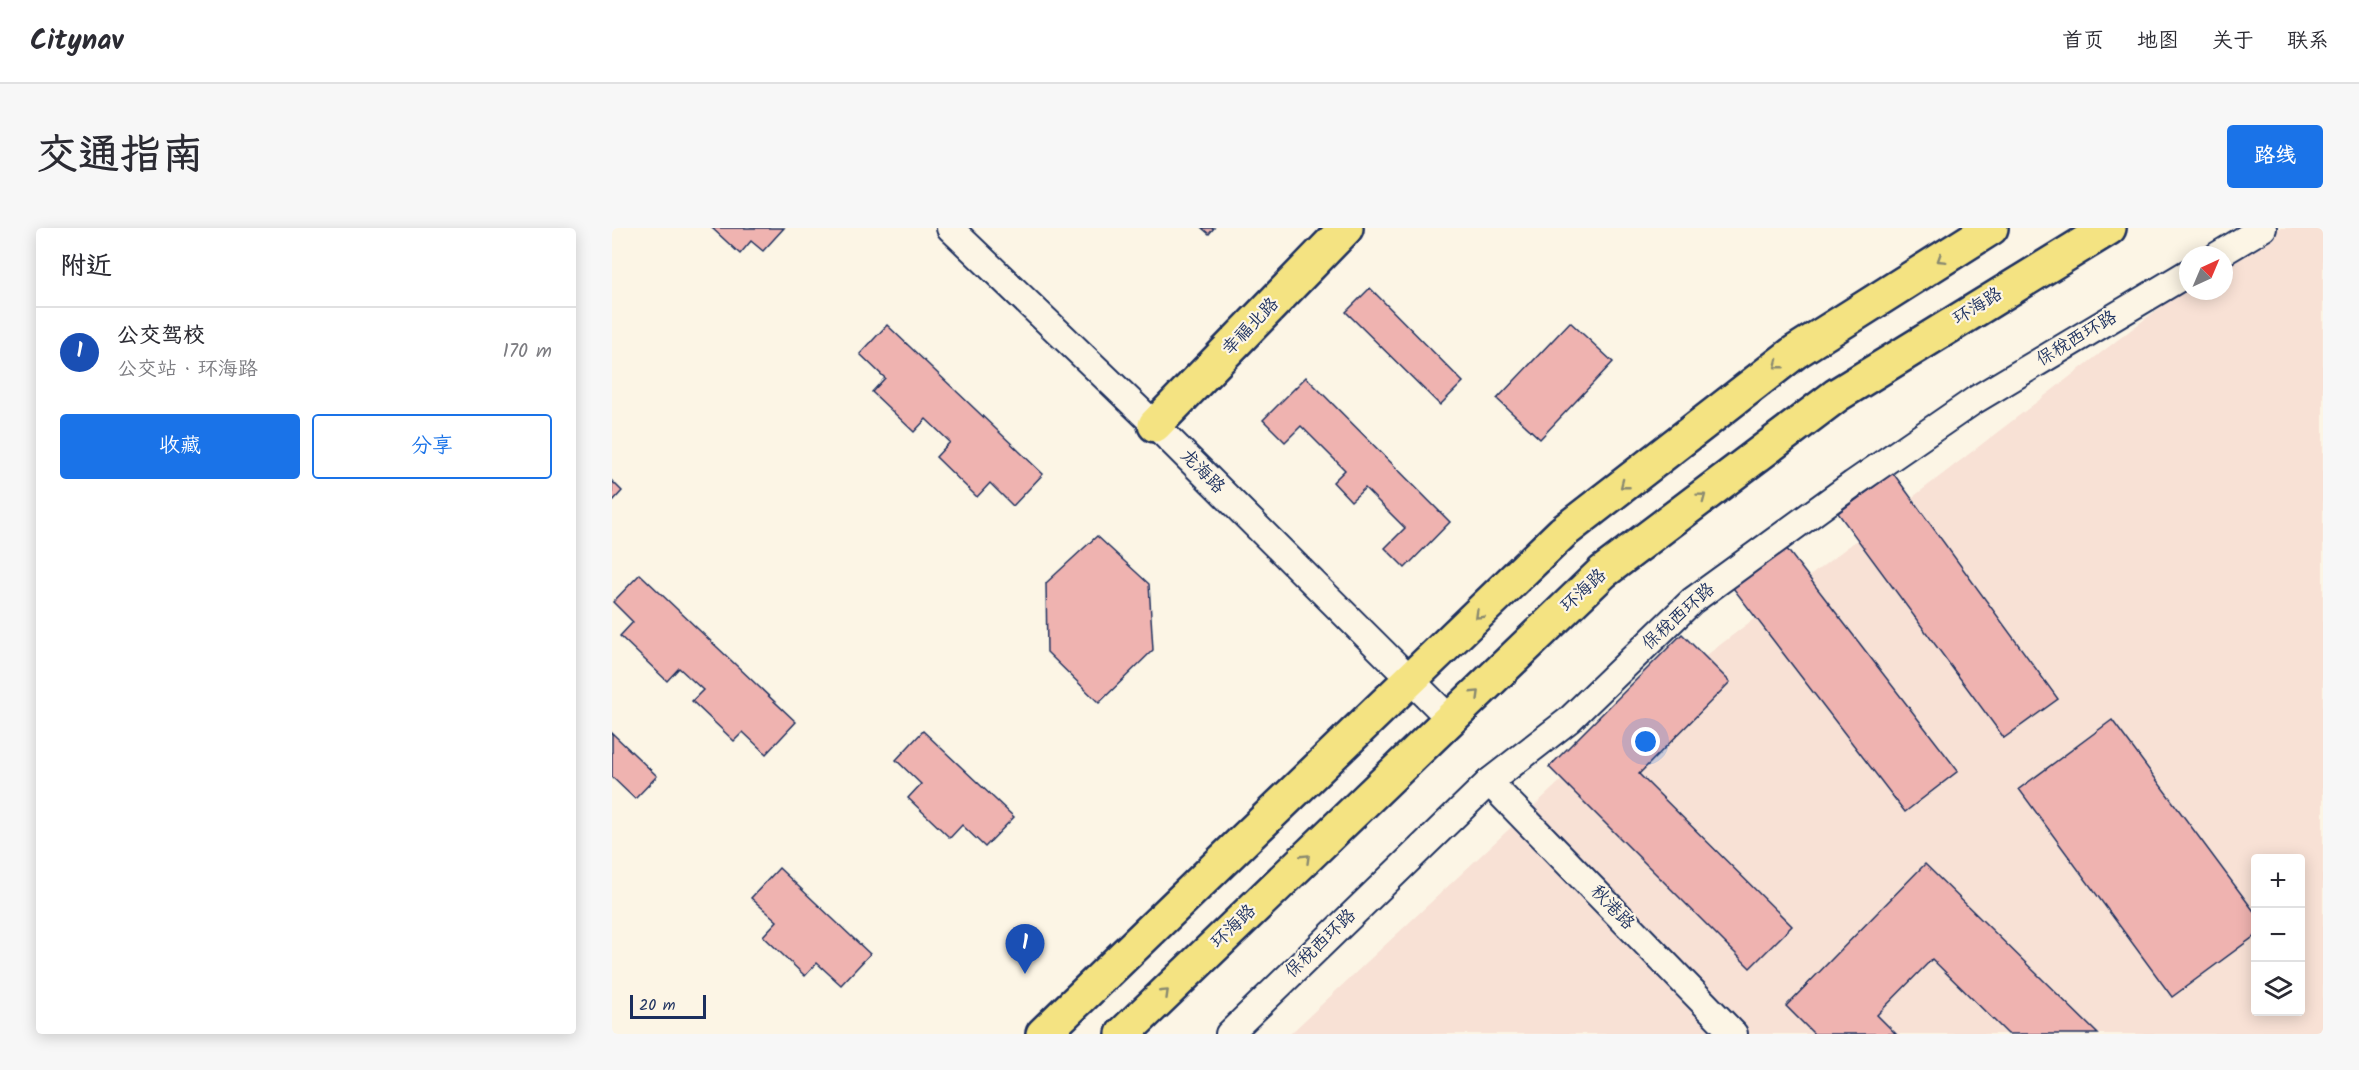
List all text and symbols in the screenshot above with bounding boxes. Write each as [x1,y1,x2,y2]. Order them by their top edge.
text: Citynav [30,19,123,64]
text: 首页 [2062,25,2104,58]
text: 地图 [2137,25,2179,58]
text: 关于 [2212,25,2254,58]
text: 联系 [2287,25,2329,58]
text: 交通指南 [36,123,204,190]
button: 路线 [2227,125,2323,188]
text: 附近 [60,246,112,288]
north arrow [2179,246,2233,300]
one-way arrow [1937,252,1947,264]
street label: 环海路 [1947,280,2009,334]
street label: 幸福北路 [1216,291,1286,363]
street label: 保税西环路 [2031,303,2123,375]
text: 公交驾校 [117,319,205,354]
text: 1 [76,336,83,368]
text: 170 m [503,336,552,368]
text: 公交站 · 环海路 [117,354,258,386]
one-way arrow [1773,358,1784,369]
button: 收藏 [60,414,300,479]
button: 分享 [312,414,552,479]
street label: 龙海路 [1173,443,1231,501]
one-way arrow [1619,477,1630,488]
one-way arrow [1695,493,1706,504]
street label: 环海路 [1554,562,1614,620]
street label: 保税西环路 [1636,576,1722,658]
one-way arrow [1475,607,1486,618]
one-way arrow [1469,690,1480,701]
your location [1631,727,1660,756]
one-way arrow [1299,854,1309,865]
map controls [2251,854,2305,1016]
button: + [2251,854,2305,908]
street label: 秋港路 [1583,879,1641,937]
street label: 环海路 [1205,898,1263,956]
street label: 保税西环路 [1279,902,1363,986]
button: − [2251,908,2305,962]
pin: 1 [1006,924,1044,974]
button: layers [2251,962,2305,1016]
one-way arrow [1158,990,1169,1001]
scale bar [630,992,706,1020]
text: 20 m [639,993,675,1018]

